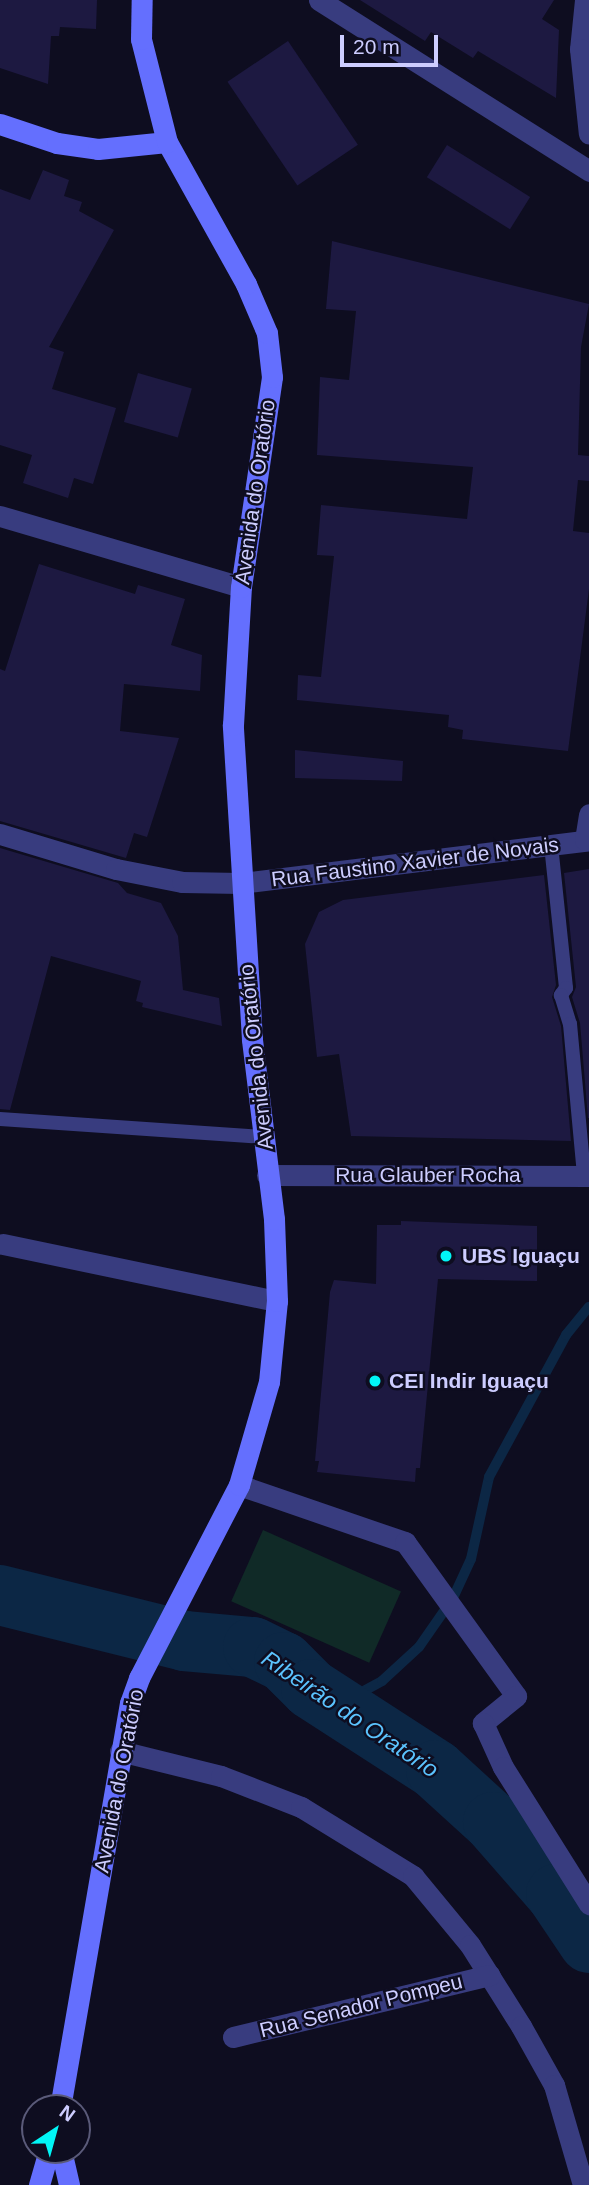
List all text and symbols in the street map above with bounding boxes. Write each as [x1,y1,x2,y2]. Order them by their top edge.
scale bar [344,21,442,65]
text: 20 m [353,35,400,58]
street label: Avenida do Oratório [230,398,280,586]
street label: Rua Faustino Xavier de Novais [270,832,560,892]
street label: Avenida do Oratório [234,963,278,1151]
street label: Rua Glauber Rocha [335,1162,521,1188]
place label: UBS Iguaçu [462,1243,580,1269]
marker: UBS Iguaçu [436,1246,456,1266]
place label: CEI Indir Iguaçu [389,1368,549,1394]
marker: CEI Indir Iguaçu [367,1373,383,1389]
water label: Ribeirão do Oratório [256,1645,444,1783]
street label: Avenida do Oratório [89,1687,149,1875]
street label: Rua Senador Pompeu [257,1969,465,2043]
north arrow [21,2094,91,2164]
text: N [56,2101,79,2126]

